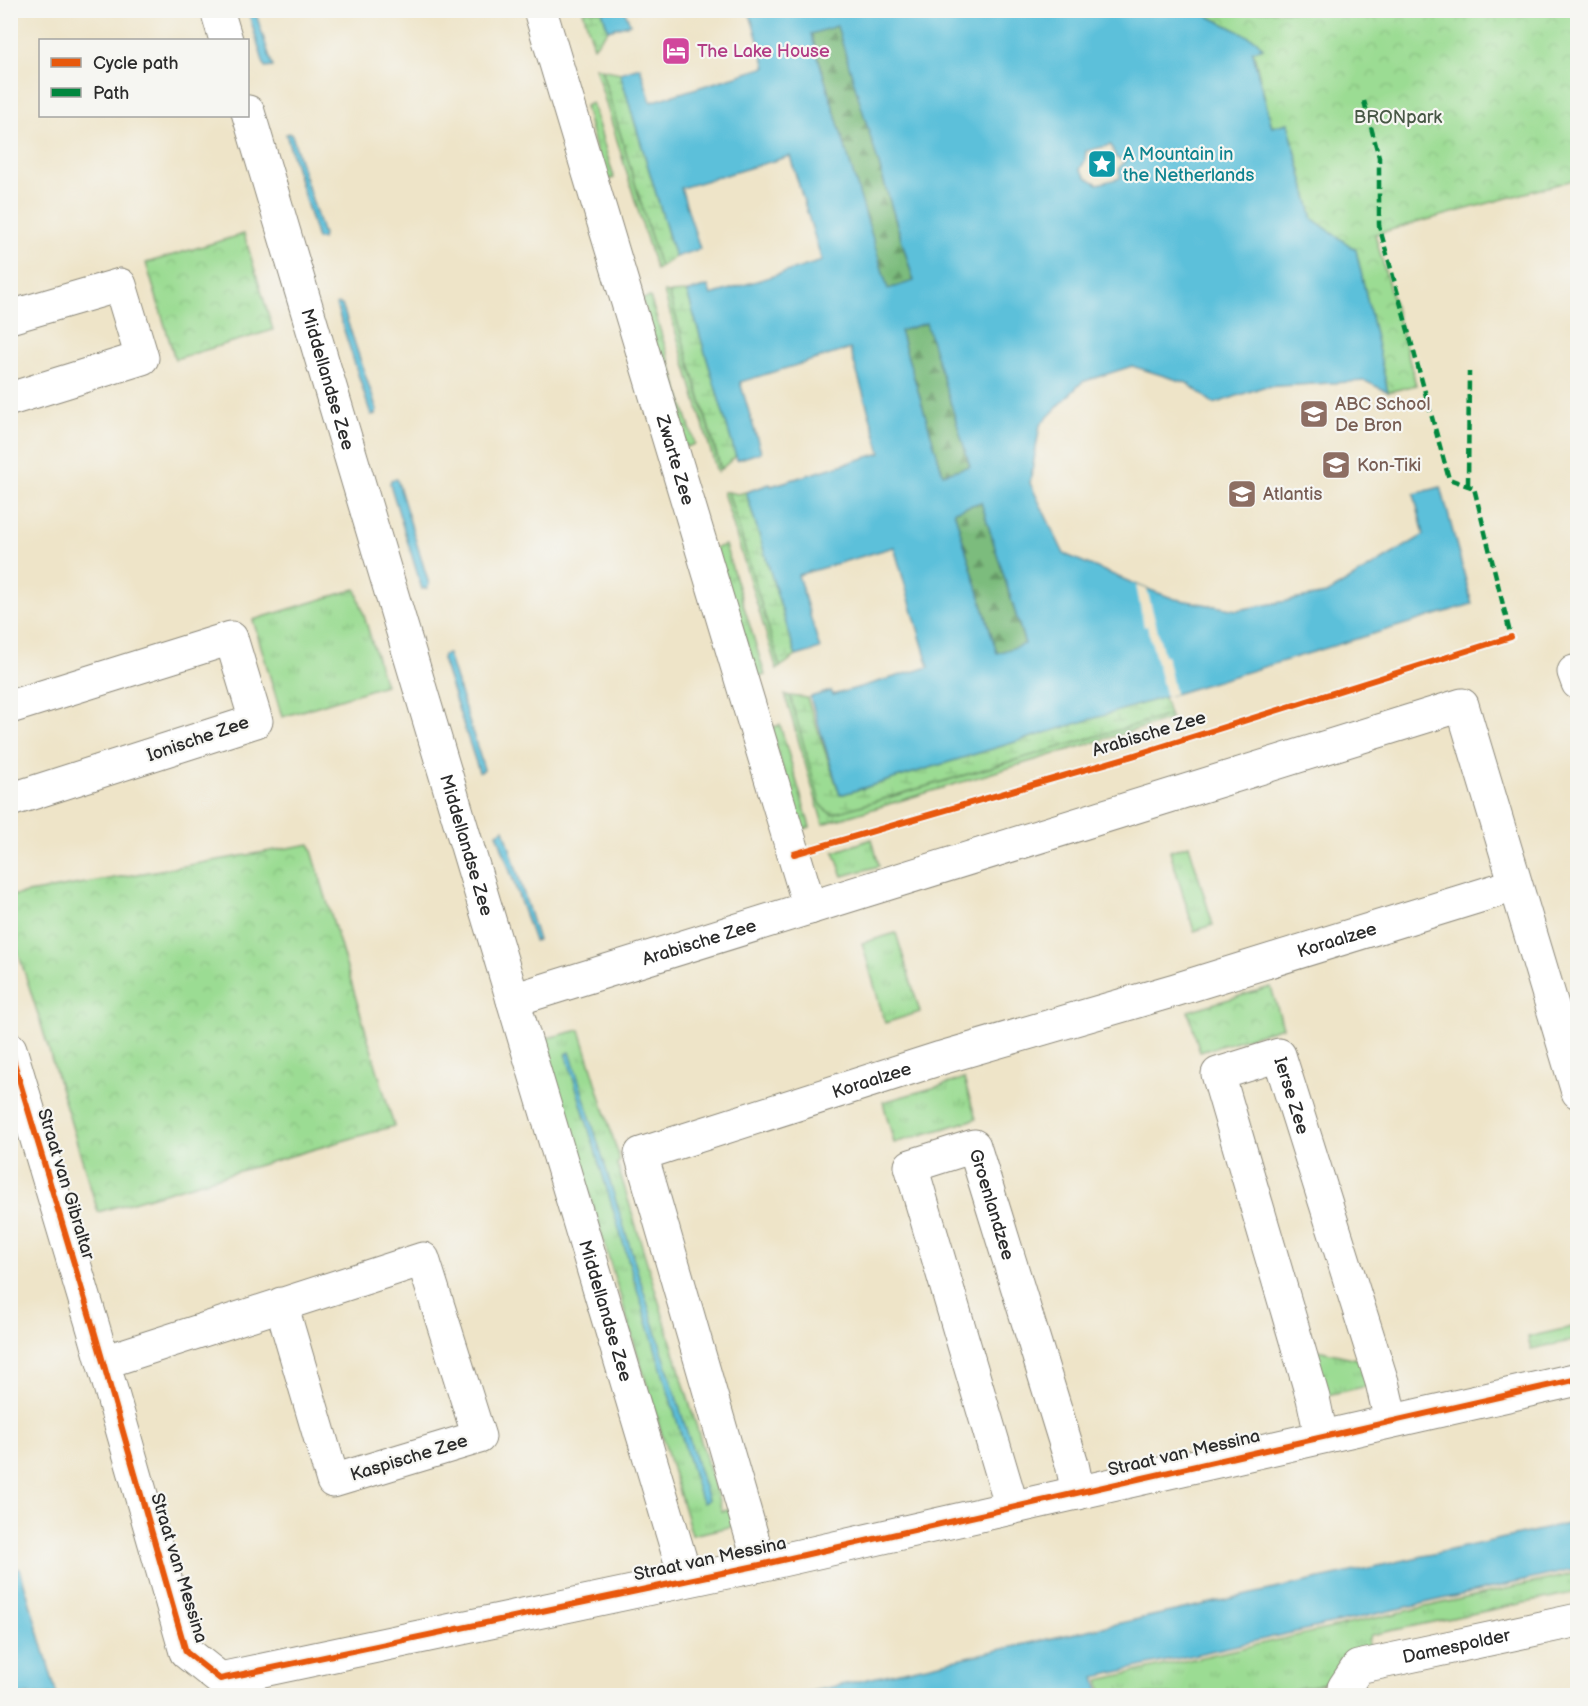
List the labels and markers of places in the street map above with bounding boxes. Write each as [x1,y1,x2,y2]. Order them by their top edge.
hotel icon: The Lake House [660,35,692,67]
place label: The Lake House [697,41,830,62]
place label: A Mountain in the Netherlands [1123,144,1254,186]
place icon: A Mountain in the Netherlands [1086,148,1118,180]
place label: ABC School De Bron [1335,394,1431,436]
school or university icon: ABC School De Bron [1298,398,1330,430]
school or university icon: Kon-Tiki [1320,449,1352,481]
place label: Kon-Tiki [1357,455,1421,476]
school or university icon: Atlantis [1226,478,1258,510]
place label: Atlantis [1263,484,1322,505]

